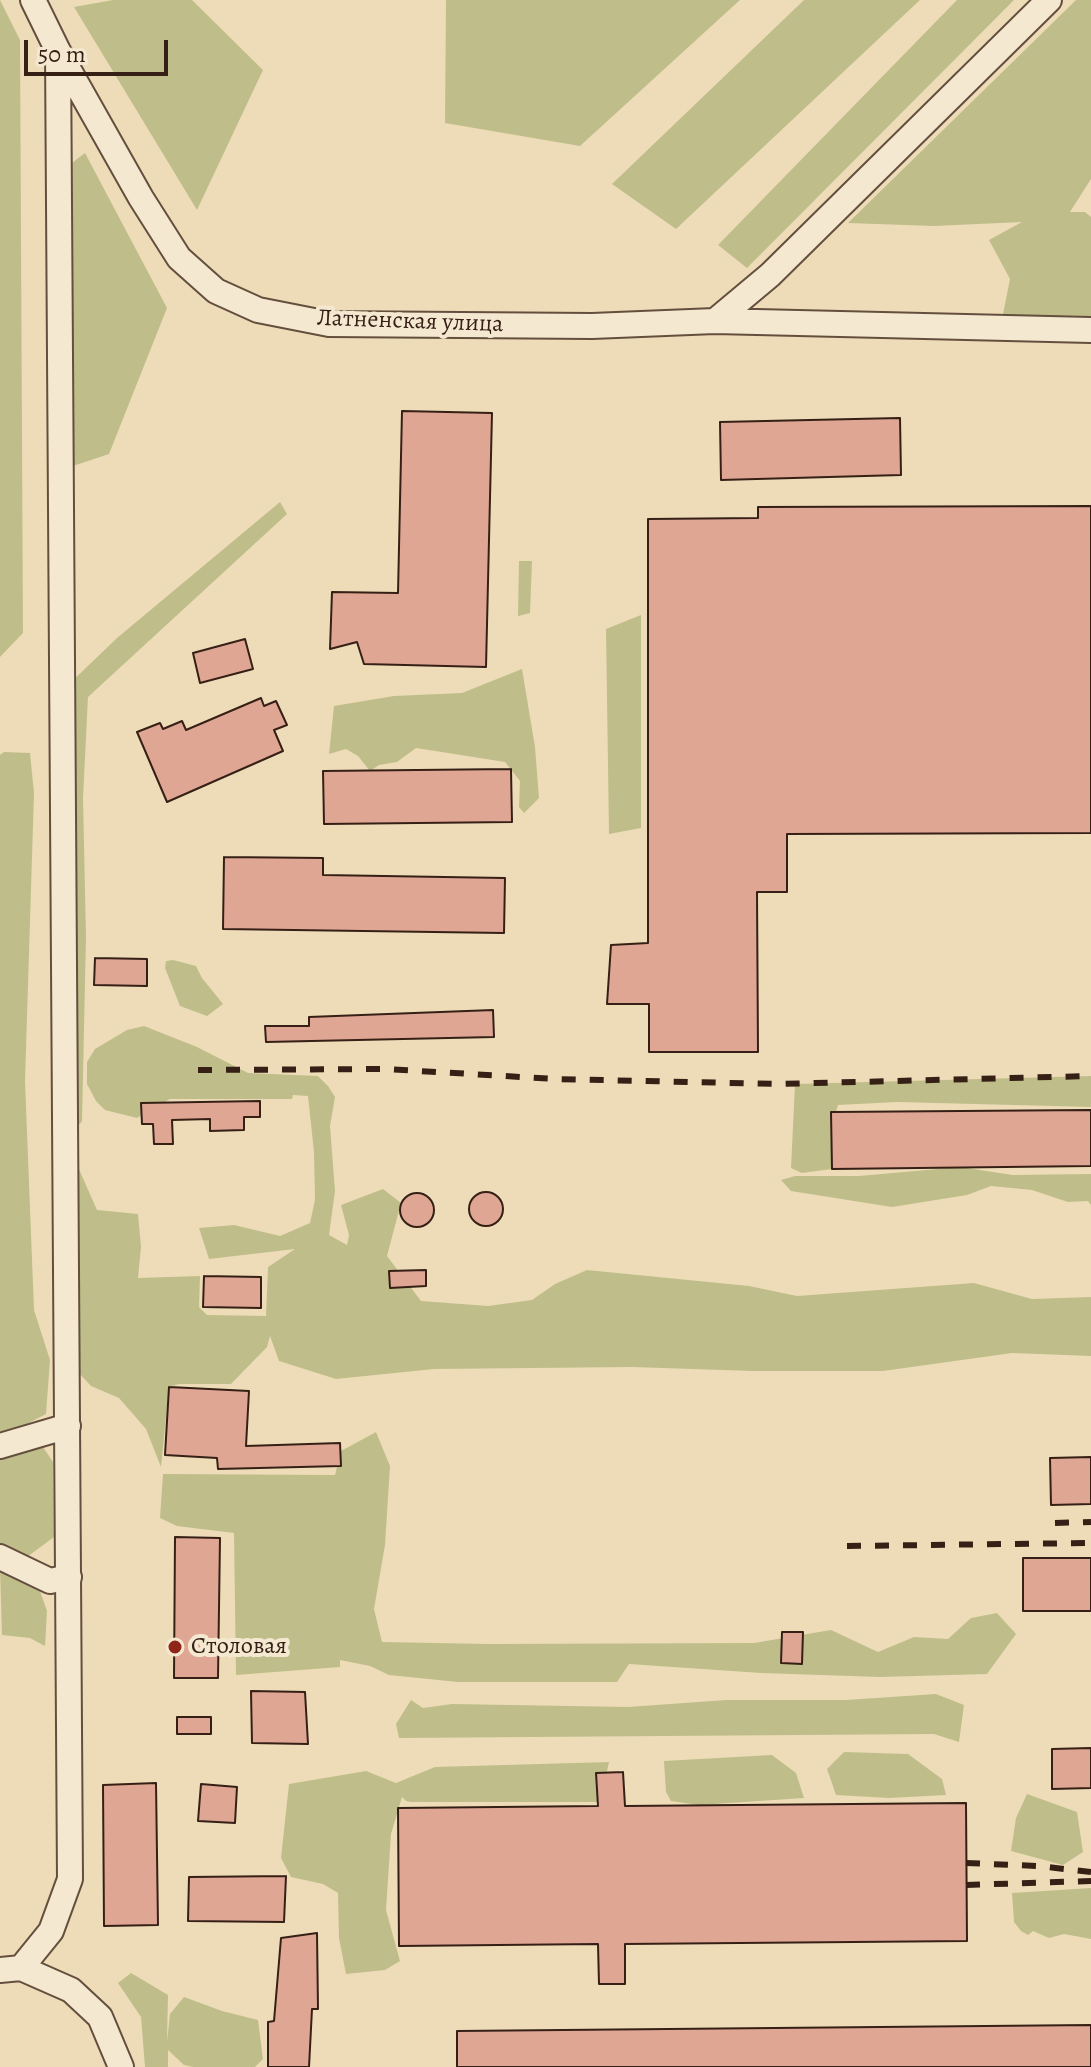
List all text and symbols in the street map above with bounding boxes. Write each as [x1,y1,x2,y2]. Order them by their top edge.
scale bar [28,24,172,74]
text: 50 m [38,38,86,70]
street label: Латненская улица [316,304,504,340]
place label: Столовая [191,1633,287,1661]
marker: Столовая [166,1638,184,1656]

